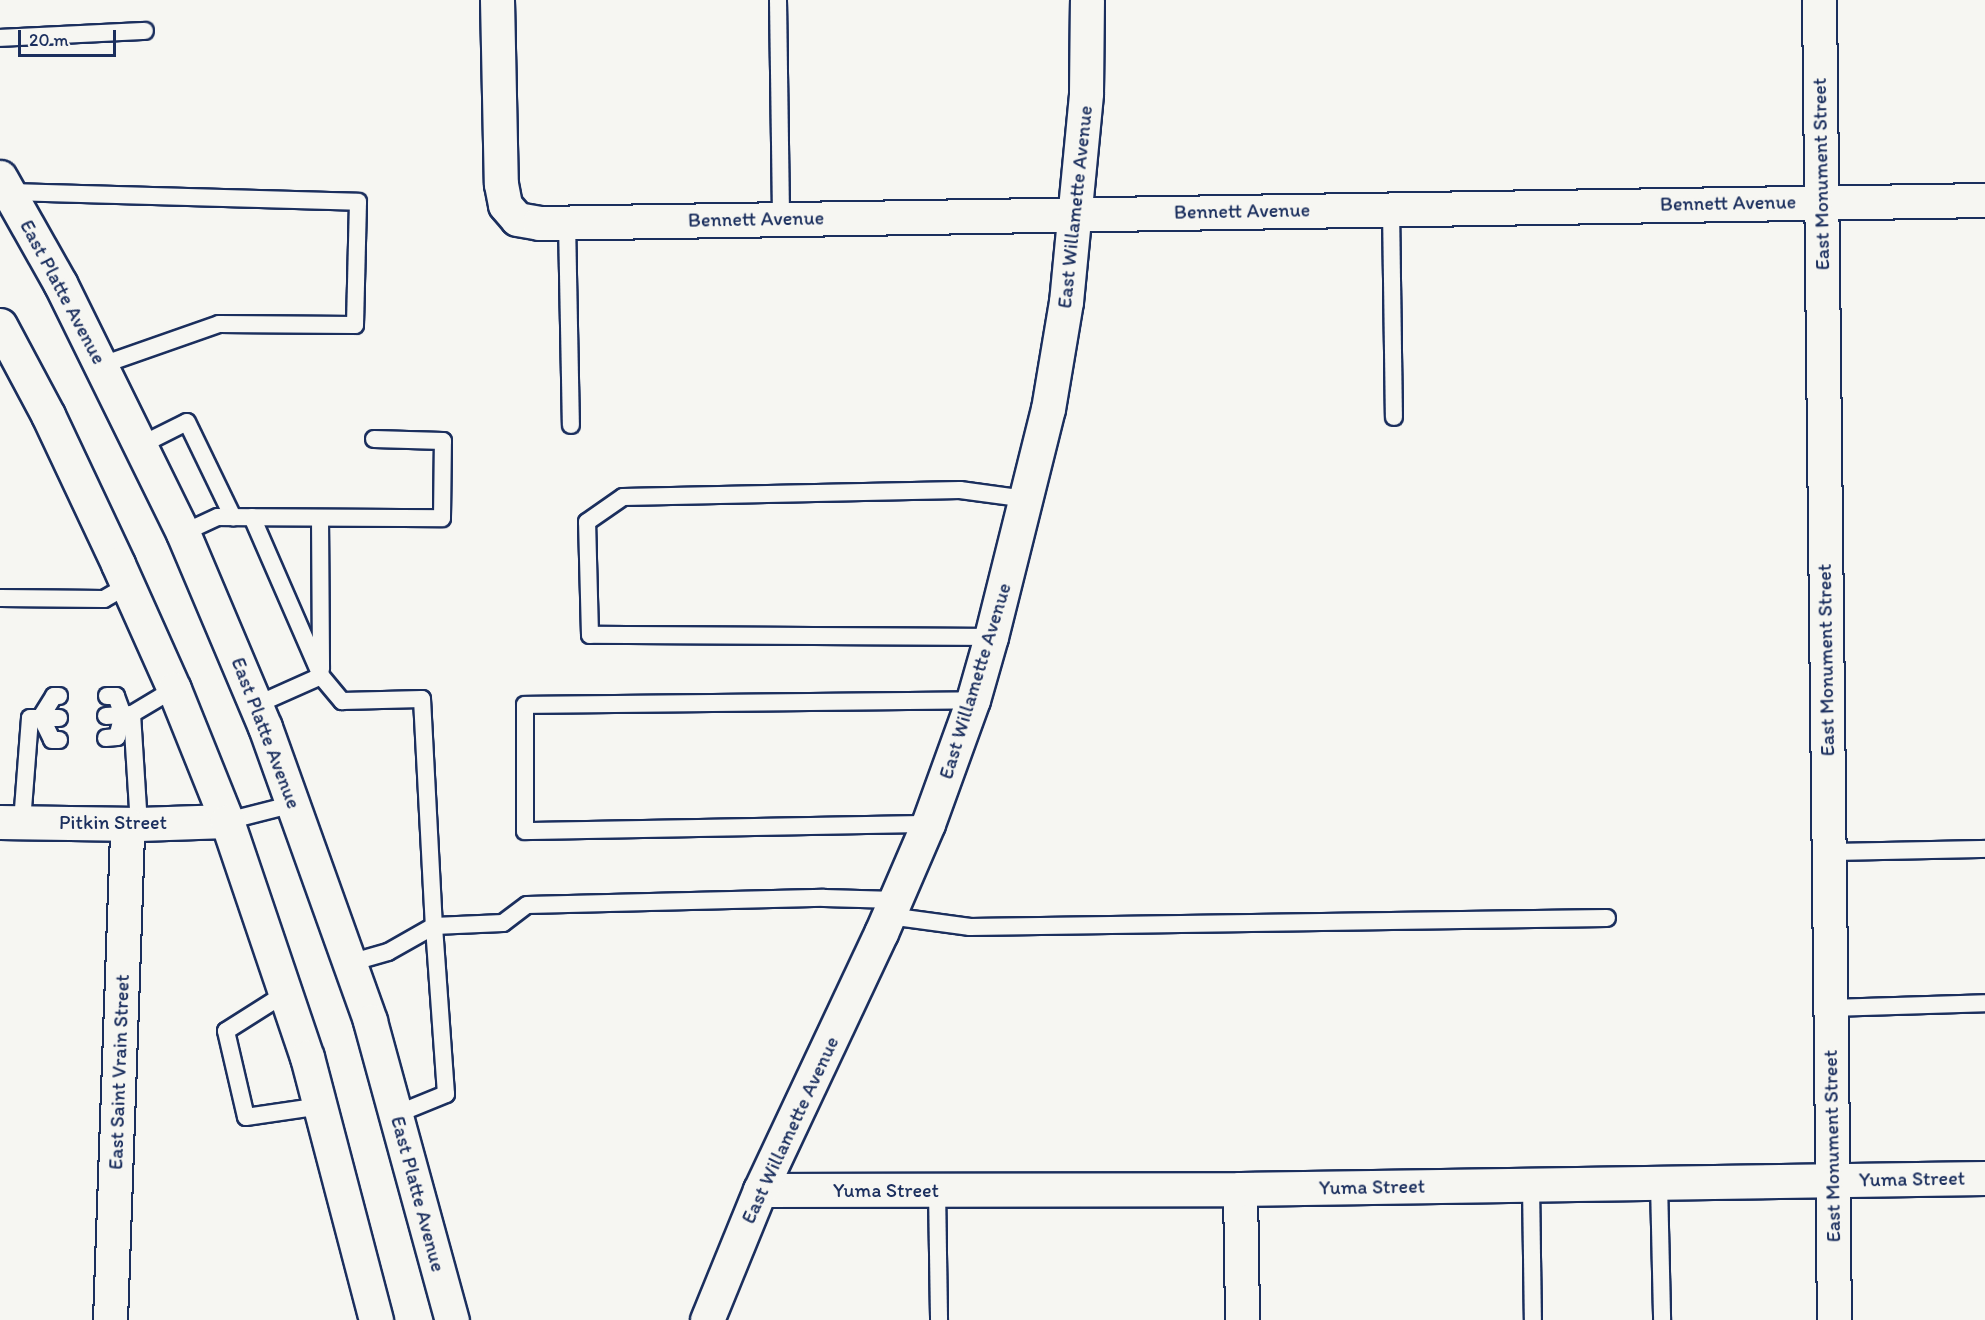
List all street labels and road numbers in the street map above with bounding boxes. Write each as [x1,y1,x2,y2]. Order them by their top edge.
street label: East Monument Street [1807,78,1835,270]
street label: East Willamette Avenue [1052,105,1098,309]
street label: Bennett Avenue [1660,190,1796,216]
street label: Bennett Avenue [1174,198,1310,224]
street label: Bennett Avenue [688,206,824,232]
street label: East Platte Avenue [15,215,111,369]
street label: East Monument Street [1812,564,1840,756]
street label: East Willamette Avenue [934,580,1016,782]
street label: East Platte Avenue [226,654,306,812]
street label: Pitkin Street [59,810,167,834]
street label: East Saint Vrain Street [104,974,134,1170]
street label: East Willamette Avenue [736,1033,844,1227]
street label: East Monument Street [1818,1050,1846,1242]
street label: East Platte Avenue [386,1113,450,1275]
street label: Yuma Street [1859,1166,1965,1192]
street label: Yuma Street [1319,1174,1425,1200]
street label: Yuma Street [833,1178,939,1202]

